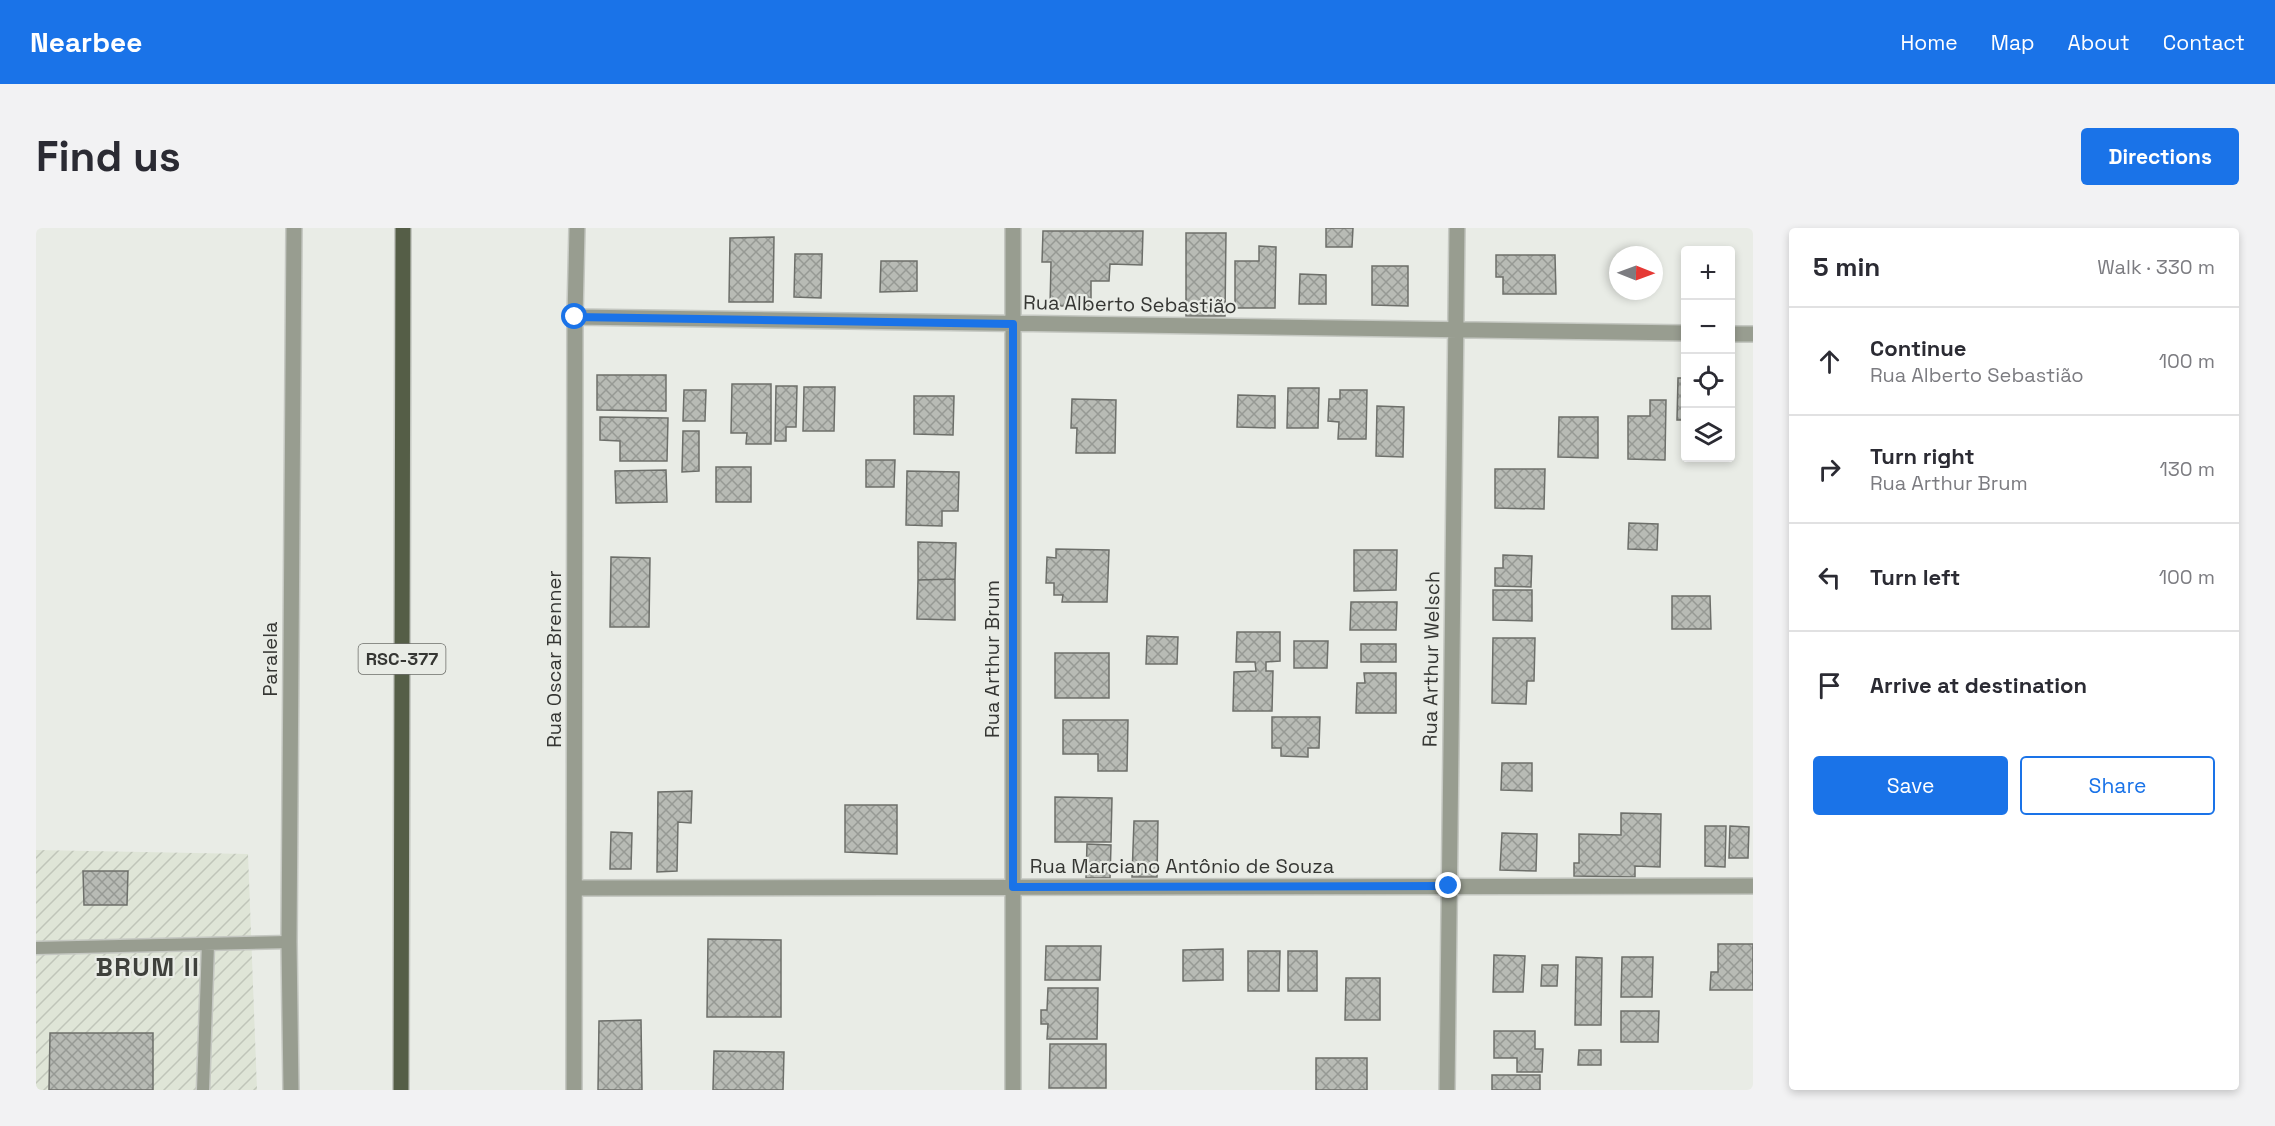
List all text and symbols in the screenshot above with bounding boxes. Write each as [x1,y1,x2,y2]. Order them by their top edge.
text: Nearbee [30,24,142,60]
text: Home [1900,29,1958,56]
text: Map [1991,29,2035,56]
text: About [2068,29,2130,56]
text: Contact [2163,29,2245,56]
button: Directions [2081,128,2239,185]
text: Find us [36,130,181,183]
north arrow [1609,246,1663,300]
map controls [1681,246,1735,462]
button: + [1681,246,1735,300]
text: 5 min [1813,250,1880,284]
text: Walk · 330 m [2097,254,2215,280]
street label: Rua Alberto Sebastião [1023,289,1237,319]
button: − [1681,300,1735,354]
route start [561,303,587,329]
text: Continue [1870,334,1966,362]
icon: ahead [1813,345,1846,378]
text: 100 m [2159,348,2215,374]
button: locate [1681,354,1735,408]
text: Rua Alberto Sebastião [1870,362,2084,388]
button: layers [1681,408,1735,462]
text: Turn right [1870,442,1975,470]
icon: right [1813,453,1846,486]
text: 130 m [2159,456,2215,482]
text: Rua Arthur Brum [1870,470,2028,496]
icon: left [1813,561,1846,594]
text: Turn left [1870,563,1960,591]
text: 100 m [2159,564,2215,590]
street label: Rua Oscar Brenner [541,570,567,748]
street label: Rua Arthur Welsch [1416,571,1446,747]
street label: Rua Arthur Brum [979,580,1005,738]
street label: Paralela [257,621,283,697]
road number: RSC-377 [358,644,446,674]
icon: arrive [1813,669,1846,702]
text: Arrive at destination [1870,671,2087,699]
button: Save [1813,756,2008,815]
button: Share [2020,756,2215,815]
street label: Rua Marciano Antônio de Souza [1030,853,1334,879]
route end [1435,872,1461,898]
district label: BRUM II [96,950,200,984]

